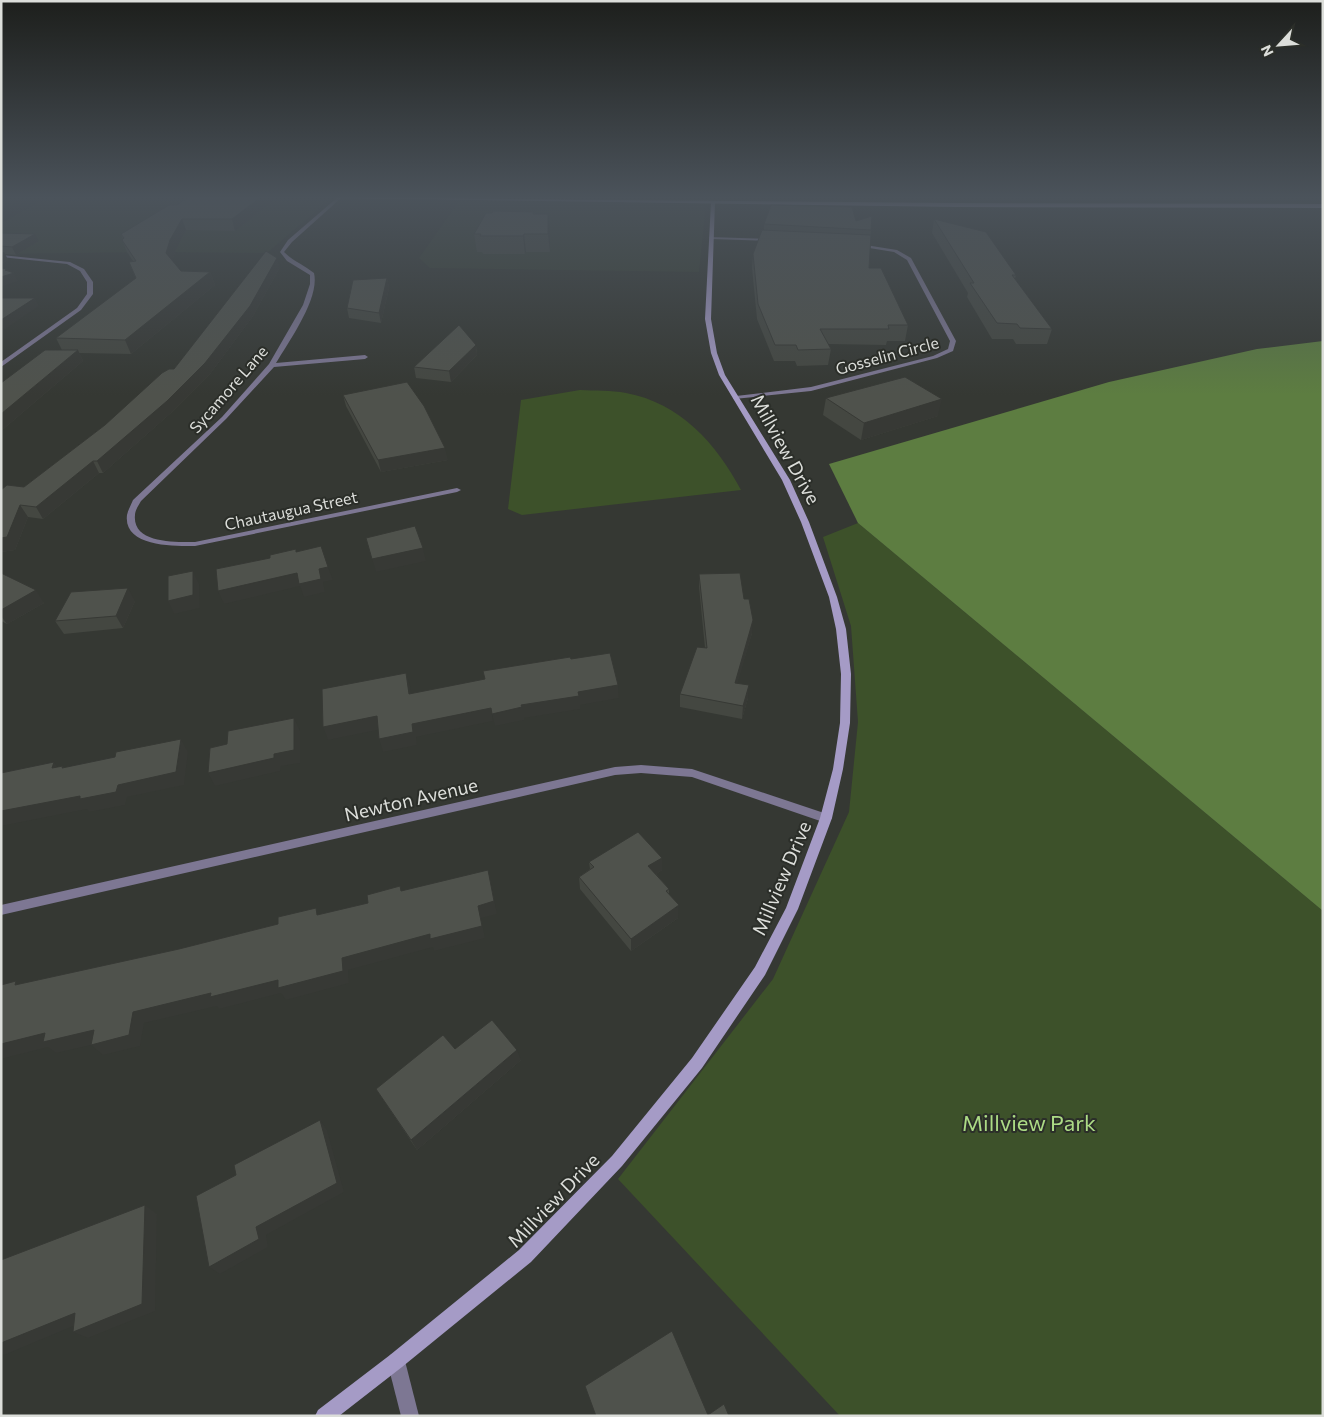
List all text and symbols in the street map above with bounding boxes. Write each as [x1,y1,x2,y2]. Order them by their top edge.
north arrow [1254,20,1304,70]
text: N [1257,42,1277,59]
street label: Gosselin Circle [833,332,941,378]
street label: Sycamore Lane [185,341,271,437]
street label: Millview Drive [746,390,826,508]
street label: Chautaugua Street [223,487,360,533]
street label: Newton Avenue [342,772,480,826]
street label: Millview Drive [747,817,815,939]
park label: Millview Park [962,1109,1096,1136]
street label: Millview Drive [502,1148,604,1252]

